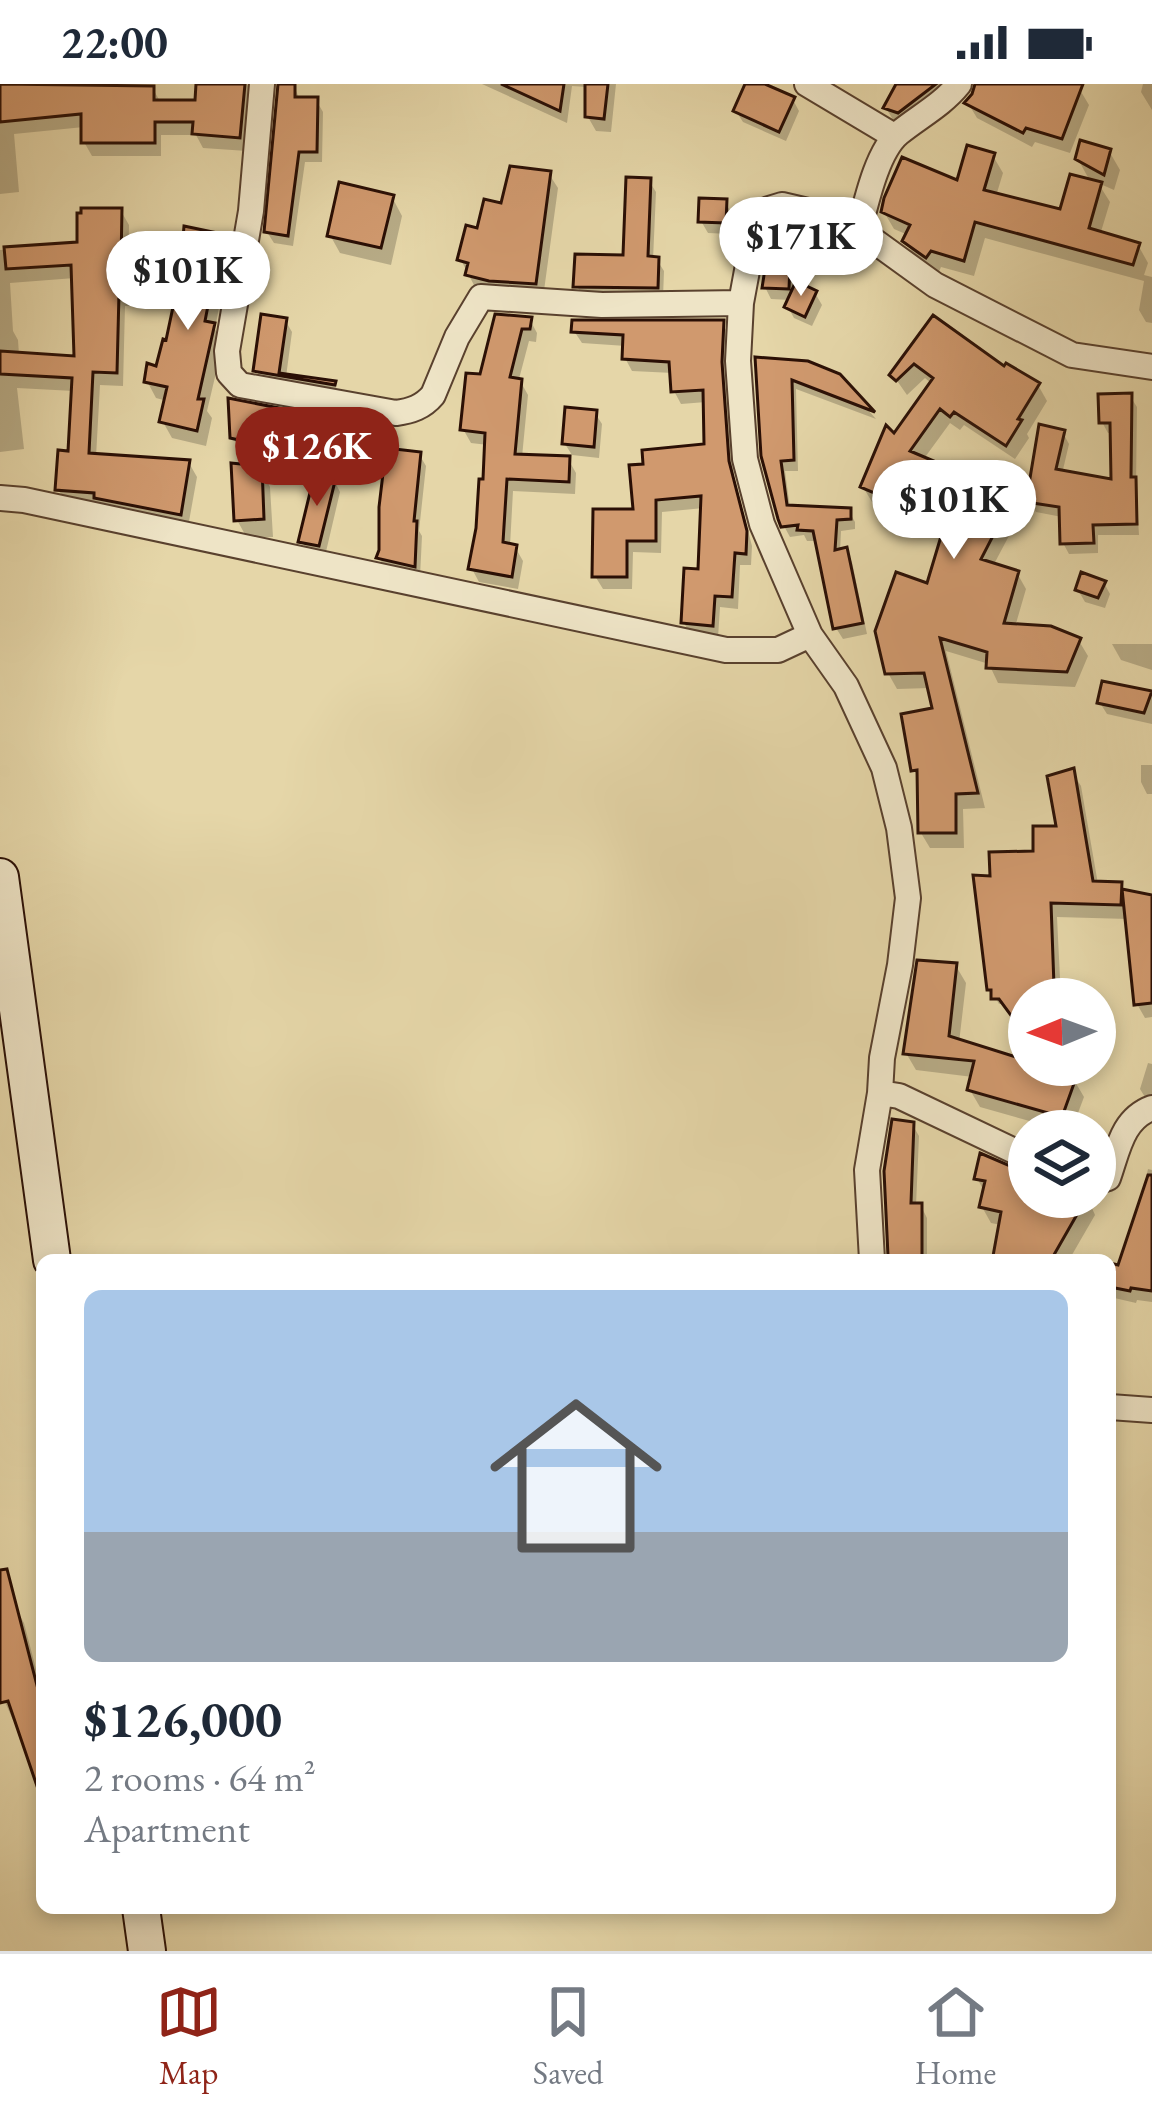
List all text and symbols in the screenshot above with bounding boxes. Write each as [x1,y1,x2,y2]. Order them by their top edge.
text: 22:00 [60,13,168,71]
pin: $171K [717,197,885,299]
text: $171K [746,210,856,261]
pin: $101K [104,231,272,333]
text: $101K [133,244,243,295]
pin: $126K [233,407,401,509]
text: $126K [262,420,372,471]
pin: $101K [870,460,1038,562]
text: $101K [899,473,1009,524]
north arrow [1008,978,1116,1086]
map controls [1008,978,1116,1218]
button: layers [1008,1110,1116,1218]
icon: home [468,1368,684,1584]
text: $126,000 [84,1686,282,1752]
text: 2 rooms · 64 m² [84,1752,316,1803]
text: Apartment [84,1803,250,1854]
tab: Map [156,1979,222,2094]
tab: Saved [533,1979,604,2094]
tab: Home [915,1979,996,2094]

